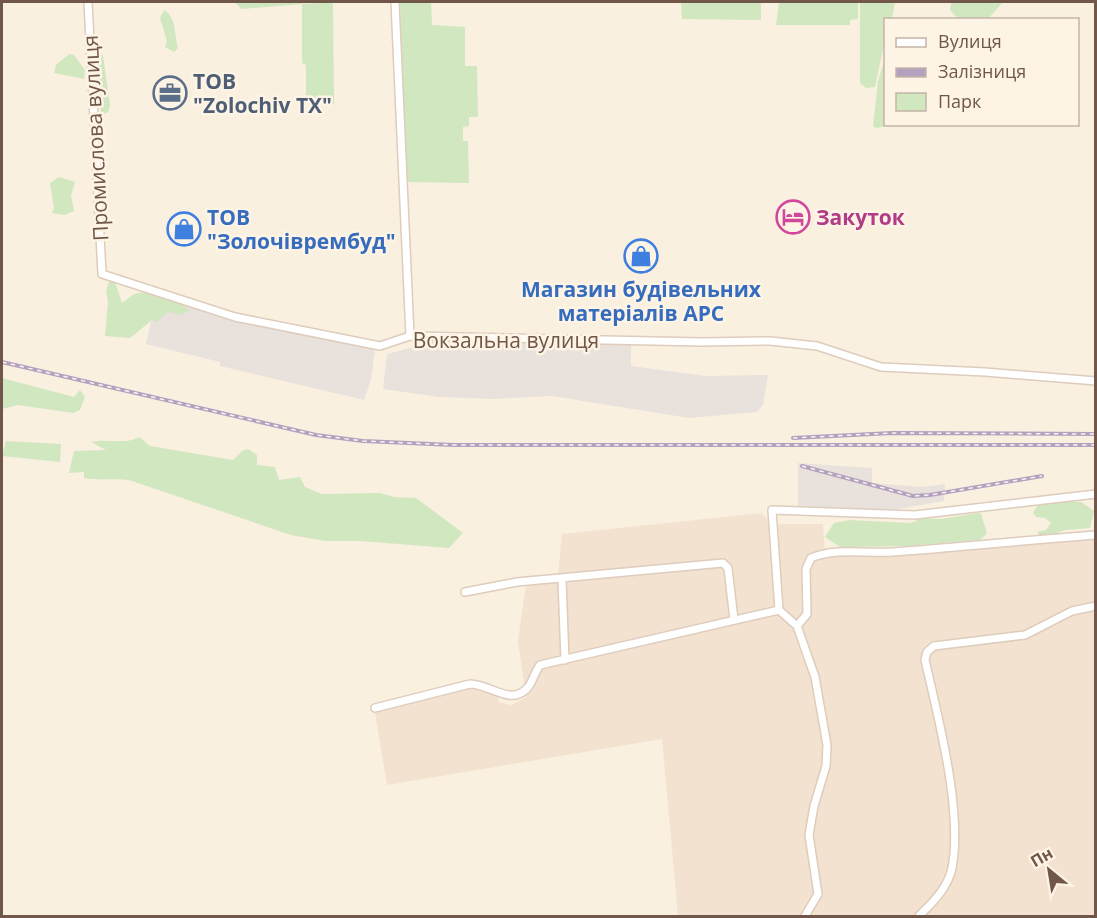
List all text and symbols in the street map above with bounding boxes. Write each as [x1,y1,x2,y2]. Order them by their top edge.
legend [884,18,1079,126]
text: Вулиця [938,29,1002,53]
street label: Промислова вулиця [76,34,114,242]
text: Залізниця [938,59,1026,83]
place label: ТОВ "Zolochiv TX" [193,67,332,119]
office icon: ТОВ "Zolochiv TX" [152,75,188,111]
text: Парк [938,89,982,113]
hotel icon: Закуток [775,199,811,235]
place label: ТОВ "Золочіврембуд" [207,203,396,255]
place label: Закуток [816,203,905,231]
shop icon: ТОВ "Золочіврембуд" [166,211,202,247]
shop icon: Магазин будівельних матеріалів APC [623,238,659,274]
place label: Магазин будівельних матеріалів APC [521,275,762,327]
street label: Вокзальна вулиця [413,326,599,354]
north arrow [1019,840,1079,900]
text: Пн [1026,842,1057,872]

